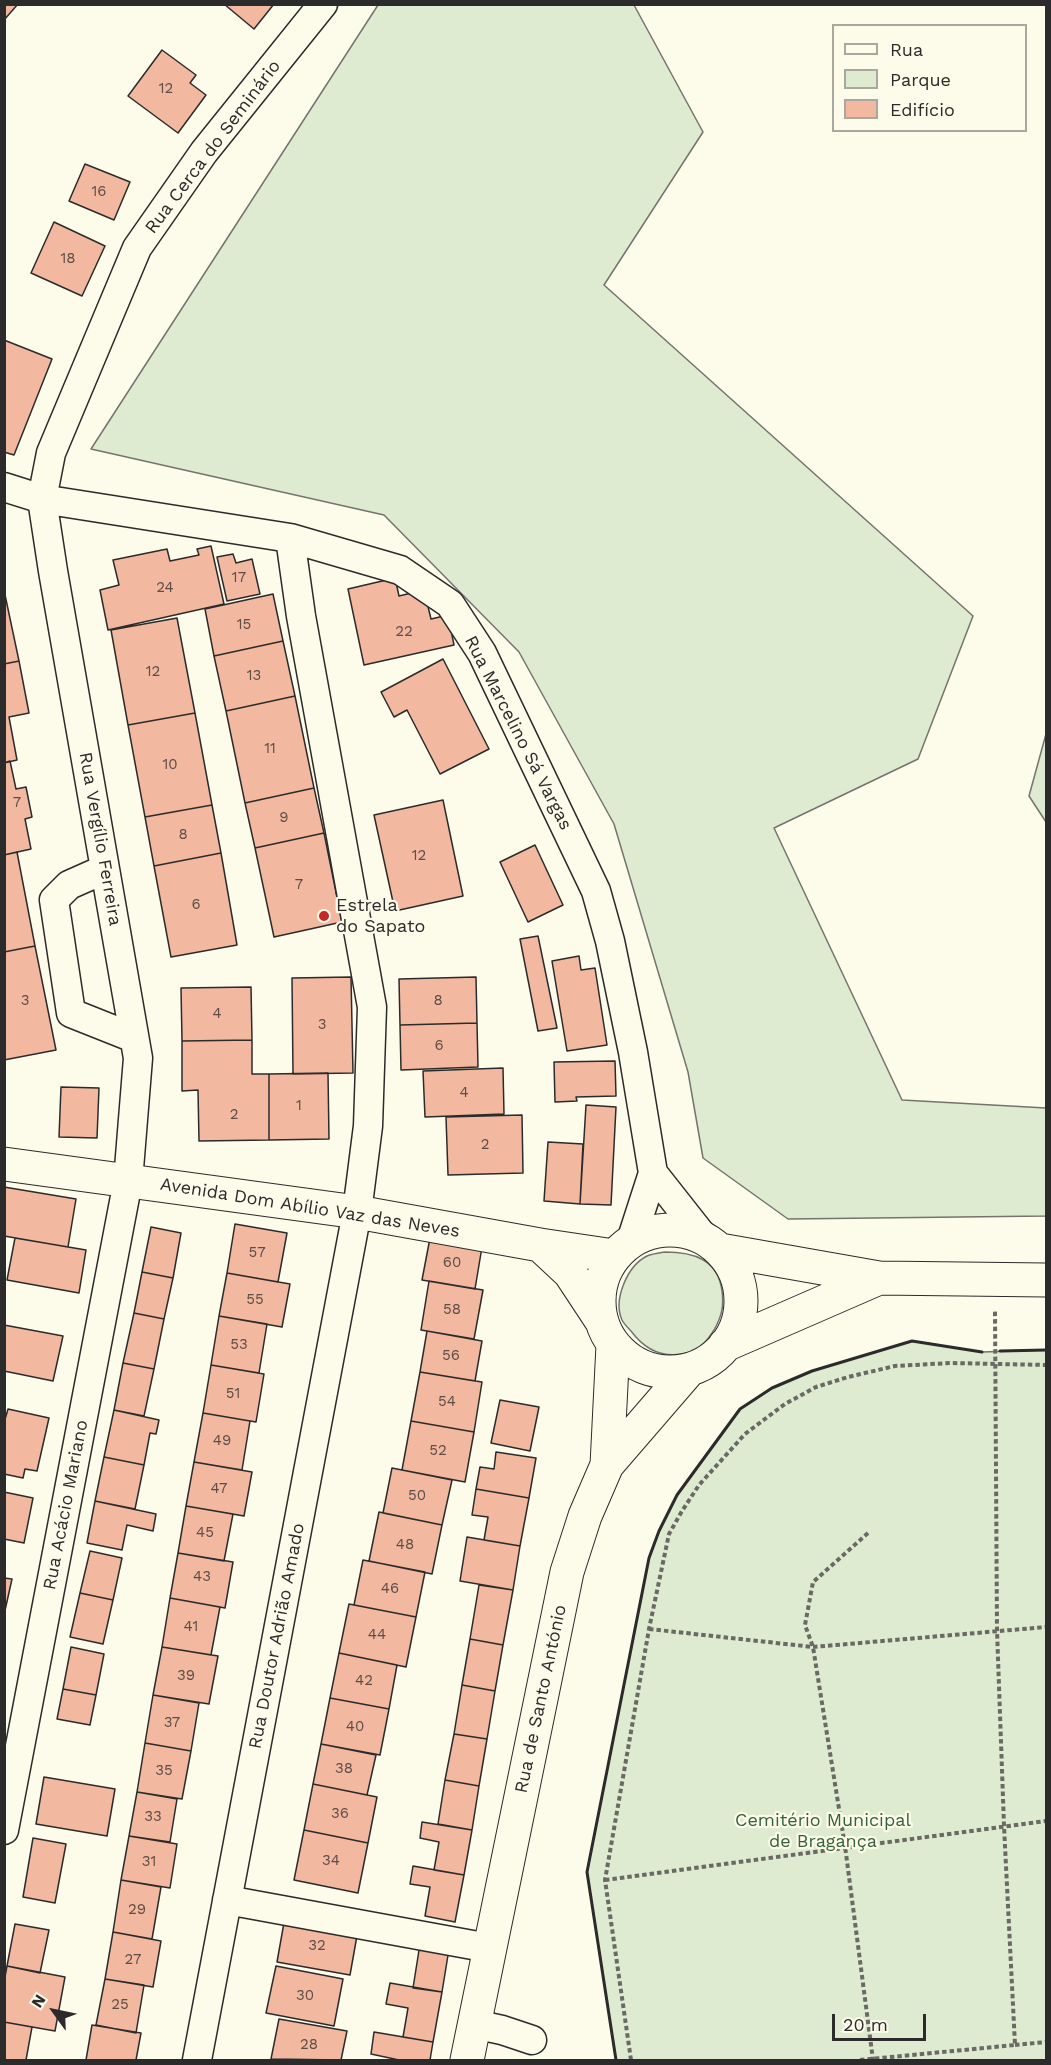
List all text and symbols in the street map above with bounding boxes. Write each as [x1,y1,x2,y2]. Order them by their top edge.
legend [832,24,1027,132]
text: Rua [890,39,923,60]
street label: Rua Cerca do Seminário [141,56,285,238]
text: Parque [890,69,951,90]
house number: 12 [159,80,173,98]
text: Edifício [890,99,955,120]
house number: 16 [92,183,106,201]
house number: 18 [60,250,76,268]
house number: 17 [232,569,246,587]
house number: 24 [156,579,174,597]
house number: 15 [237,616,251,634]
house number: 22 [395,623,413,641]
street label: Rua Marcelino Sá Vargas [460,632,576,834]
house number: 12 [146,663,160,681]
house number: 13 [247,667,261,685]
house number: 11 [264,740,276,758]
street label: Rua Vergílio Ferreira [74,750,126,928]
house number: 10 [162,756,178,774]
house number: 7 [13,794,21,812]
house number: 9 [279,809,289,827]
house number: 8 [178,826,188,844]
house number: 12 [412,847,426,865]
house number: 7 [295,876,303,894]
place label: Estrela do Sapato [336,895,425,938]
house number: 6 [191,896,201,914]
marker: Estrela do Sapato [317,909,331,923]
house number: 3 [21,992,29,1010]
house number: 8 [433,992,443,1010]
house number: 4 [212,1005,222,1023]
house number: 3 [318,1016,326,1034]
house number: 6 [434,1037,444,1055]
house number: 4 [459,1084,469,1102]
house number: 1 [296,1097,302,1115]
house number: 2 [230,1106,238,1124]
house number: 2 [481,1136,489,1154]
street label: Avenida Dom Abílio Vaz das Neves [159,1174,461,1242]
house number: 57 [248,1244,266,1262]
house number: 60 [443,1254,461,1272]
house number: 55 [246,1291,264,1309]
house number: 58 [443,1301,461,1319]
house number: 53 [230,1336,248,1354]
house number: 56 [442,1347,460,1365]
house number: 51 [226,1385,240,1403]
house number: 54 [438,1393,456,1411]
street label: Rua Acácio Mariano [39,1418,93,1592]
house number: 49 [213,1432,231,1450]
house number: 52 [429,1442,447,1460]
house number: 47 [211,1480,227,1498]
house number: 50 [408,1487,426,1505]
street label: Rua Doutor Adrião Amado [245,1521,309,1751]
house number: 45 [196,1524,214,1542]
house number: 48 [396,1536,414,1554]
house number: 43 [193,1568,211,1586]
house number: 46 [381,1580,399,1598]
street label: Rua de Santo António [510,1603,572,1795]
house number: 41 [184,1618,198,1636]
house number: 44 [368,1626,386,1644]
house number: 39 [177,1667,195,1685]
house number: 42 [355,1672,373,1690]
house number: 37 [164,1714,180,1732]
house number: 40 [346,1718,364,1736]
house number: 38 [335,1760,353,1778]
house number: 35 [155,1762,173,1780]
house number: 36 [331,1805,349,1823]
house number: 33 [144,1808,162,1826]
park label: Cemitério Municipal de Bragança [735,1810,911,1852]
house number: 34 [322,1852,340,1870]
house number: 31 [142,1853,156,1871]
house number: 29 [128,1901,146,1919]
house number: 32 [308,1937,326,1955]
house number: 27 [125,1951,141,1969]
north arrow [24,1981,84,2041]
house number: 30 [296,1987,314,2005]
text: N [27,1991,50,2011]
house number: 25 [111,1996,129,2014]
scale bar [835,2002,930,2040]
text: 20 m [843,2014,888,2035]
house number: 28 [300,2036,318,2054]

